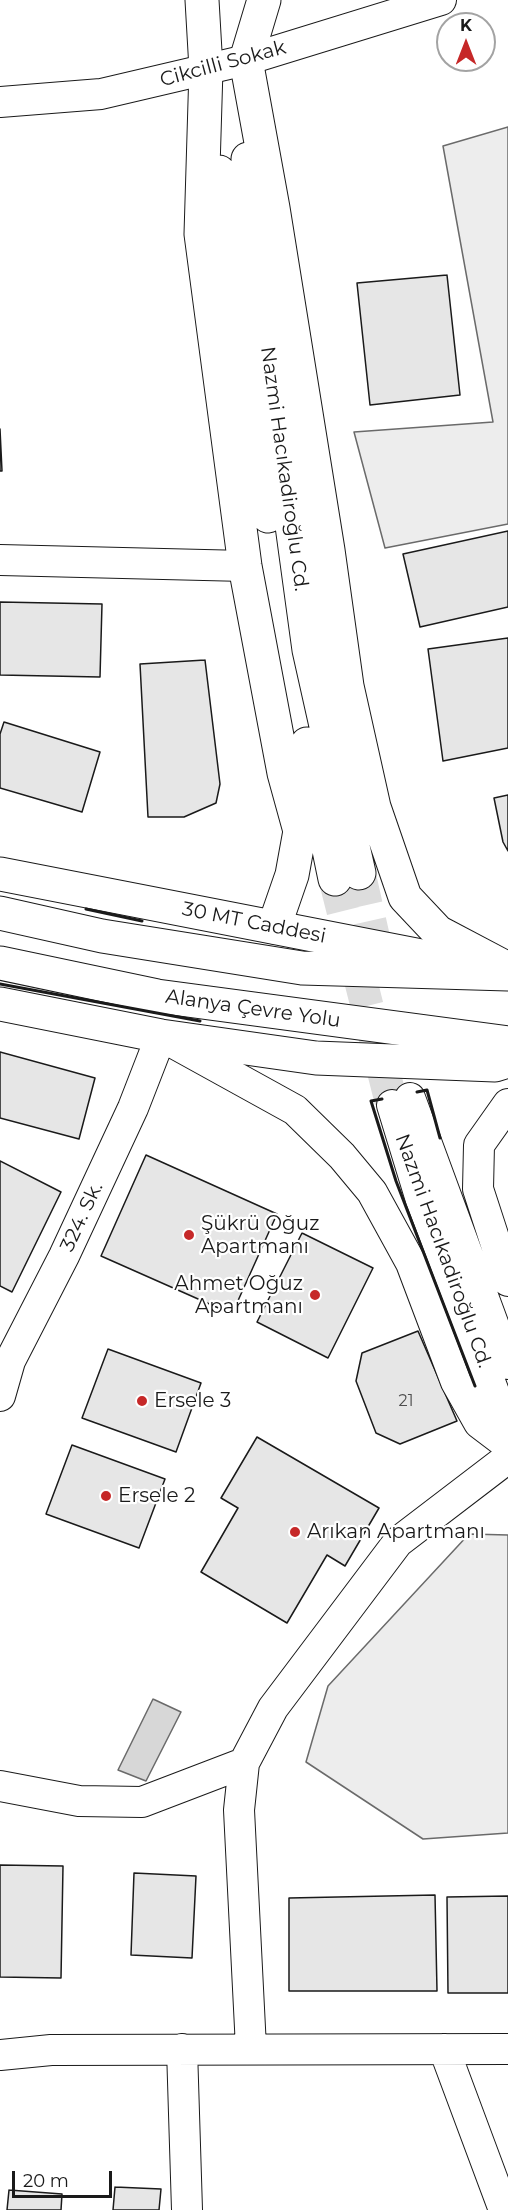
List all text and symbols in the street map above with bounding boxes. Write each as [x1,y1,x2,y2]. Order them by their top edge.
north arrow [436,12,496,72]
text: K [460,16,472,35]
street label: Cikcilli Sokak [157,36,289,92]
street label: Nazmi Hacıkadiroğlu Cd. [255,345,313,593]
street label: 30 MT Caddesi [180,897,328,949]
street label: Alanya Çevre Yolu [164,985,342,1033]
street label: Nazmi Hacıkadiroğlu Cd. [389,1131,497,1371]
street label: 324. Sk. [56,1178,108,1256]
place label: Şükrü Oğuz Apartmanı [201,1212,319,1259]
marker: Şükrü Oğuz Apartmanı [182,1228,196,1242]
place label: Ahmet Oğuz Apartmanı [174,1272,303,1319]
marker: Ahmet Oğuz Apartmanı [308,1288,322,1302]
place label: Ersele 3 [154,1389,231,1413]
house number: 21 [399,1391,413,1411]
marker: Ersele 3 [135,1394,149,1408]
place label: Ersele 2 [118,1484,195,1508]
marker: Ersele 2 [99,1489,113,1503]
place label: Arıkan Apartmanı [307,1520,485,1544]
marker: Arıkan Apartmanı [288,1525,302,1539]
scale bar [15,2159,116,2197]
text: 20 m [23,2170,69,2192]

